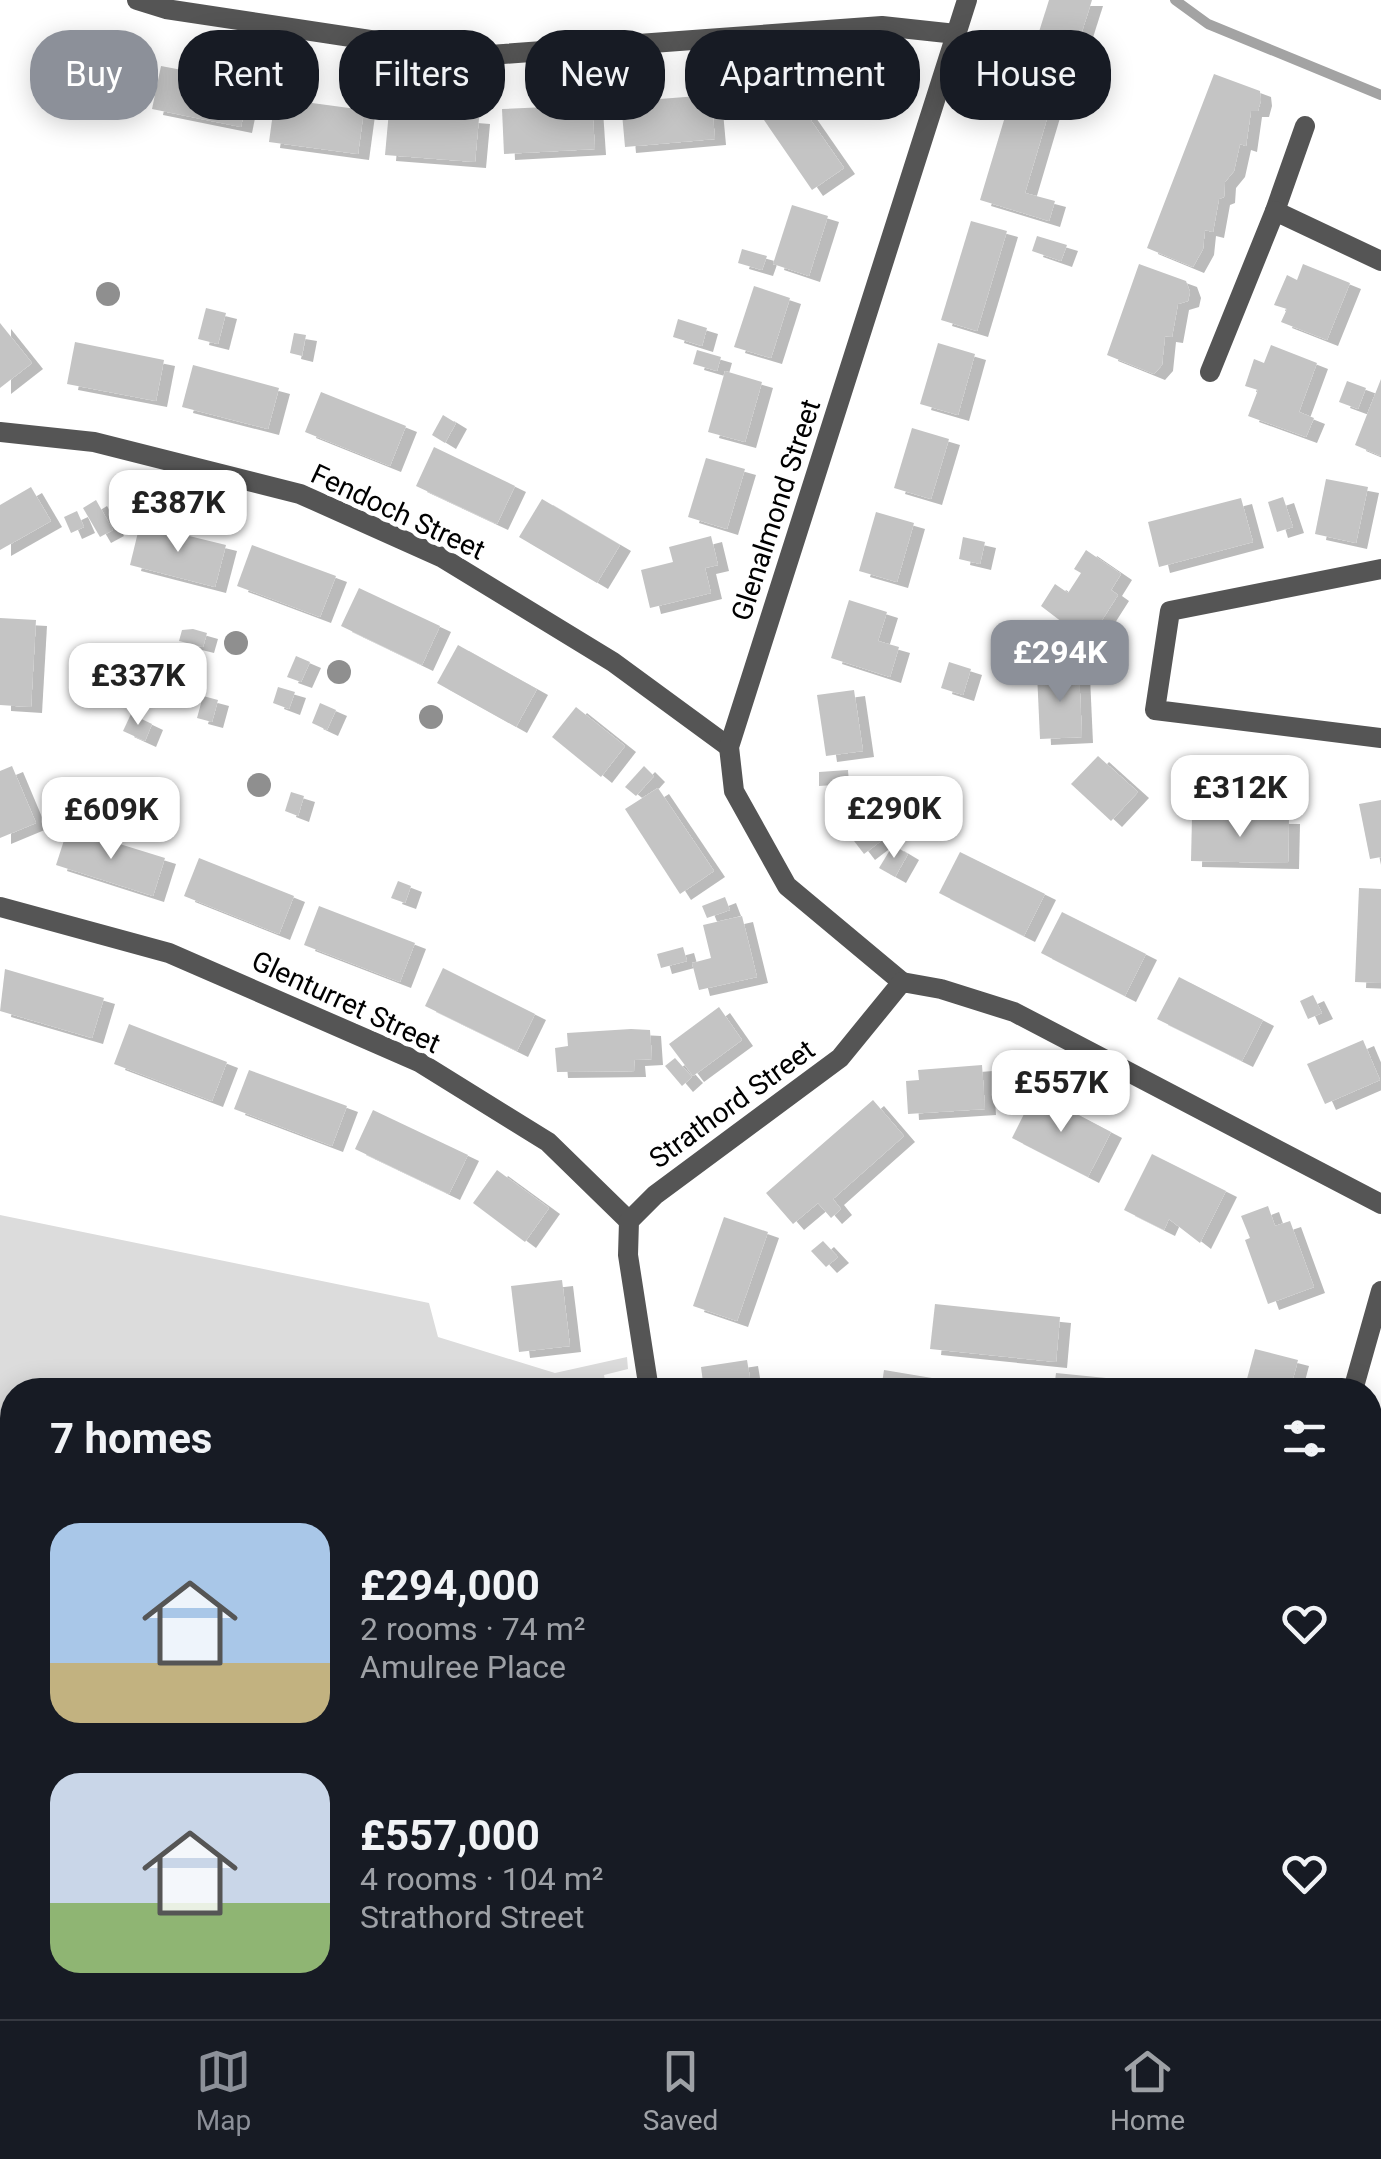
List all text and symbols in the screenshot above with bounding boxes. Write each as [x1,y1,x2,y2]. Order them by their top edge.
chip: Buy [30,30,158,120]
chip: Rent [178,30,319,120]
chip: Filters [339,30,505,120]
chip: New [525,30,665,120]
chip: Apartment [685,30,920,120]
chip: House [940,30,1111,120]
street label: Glenalmond Street [725,395,827,625]
street label: Fendoch Street [306,457,490,567]
pin: £387K [108,470,248,555]
text: £387K [131,483,225,521]
pin: £294K [990,620,1130,705]
text: £294K [1013,633,1107,671]
pin: £337K [68,643,208,728]
text: £337K [91,656,185,694]
pin: £312K [1170,755,1310,840]
text: £312K [1193,768,1287,806]
pin: £290K [824,776,964,861]
pin: £609K [41,777,181,862]
text: £290K [847,789,941,827]
text: £609K [64,790,158,828]
street label: Glenturret Street [246,944,446,1060]
street label: Strathord Street [643,1033,821,1175]
pin: £557K [991,1050,1131,1135]
text: £557K [1014,1063,1108,1101]
icon: filters [1277,1411,1332,1466]
text: 7 homes [50,1414,212,1463]
text: £294,000 [360,1561,540,1610]
icon: home [130,1563,250,1683]
icon: heart [1277,1596,1332,1651]
text: 2 rooms · 74 m² [360,1610,585,1648]
text: Amulree Place [360,1648,566,1686]
text: £557,000 [360,1811,540,1860]
icon: home [130,1813,250,1933]
icon: heart [1277,1846,1332,1901]
text: 4 rooms · 104 m² [360,1860,603,1898]
text: Strathord Street [360,1898,584,1936]
tab: Map [196,2044,251,2137]
tab: Saved [643,2044,718,2137]
tab: Home [1110,2044,1185,2137]

